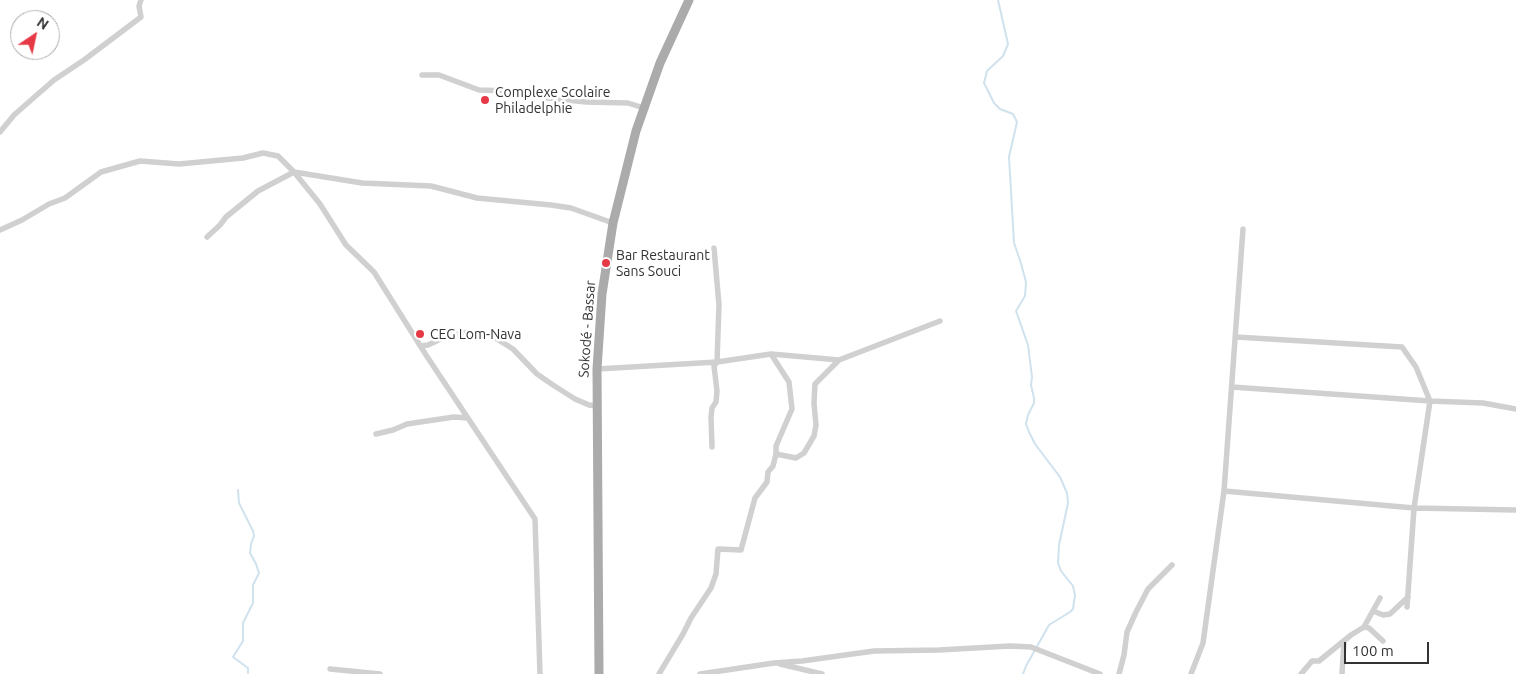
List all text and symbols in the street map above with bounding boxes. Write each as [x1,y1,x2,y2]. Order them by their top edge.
north arrow [10,10,60,60]
text: N [34,14,52,33]
place label: Complexe Scolaire Philadelphie [495,84,611,116]
marker: Complexe Scolaire Philadelphie [479,94,491,106]
place label: Bar Restaurant Sans Souci [616,247,710,280]
marker: Bar Restaurant Sans Souci [600,257,612,269]
street label: Sokodé - Bassar [575,280,599,378]
place label: CEG Lom-Nava [430,326,521,342]
marker: CEG Lom-Nava [414,328,426,340]
scale bar [1346,632,1431,664]
text: 100 m [1352,642,1394,659]

